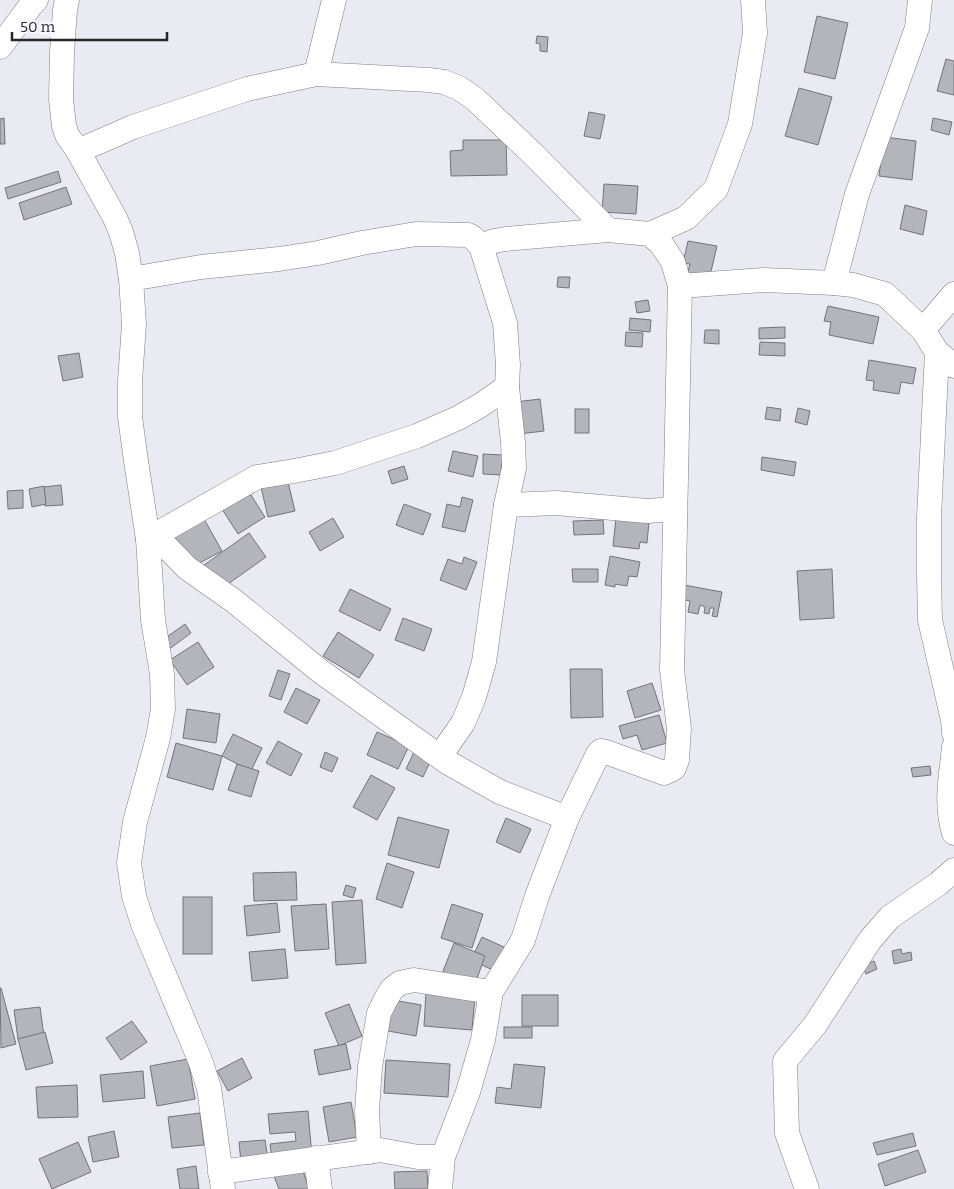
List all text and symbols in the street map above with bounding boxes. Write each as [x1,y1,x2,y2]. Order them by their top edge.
scale bar [12,10,168,42]
text: 50 m [20,18,56,36]

